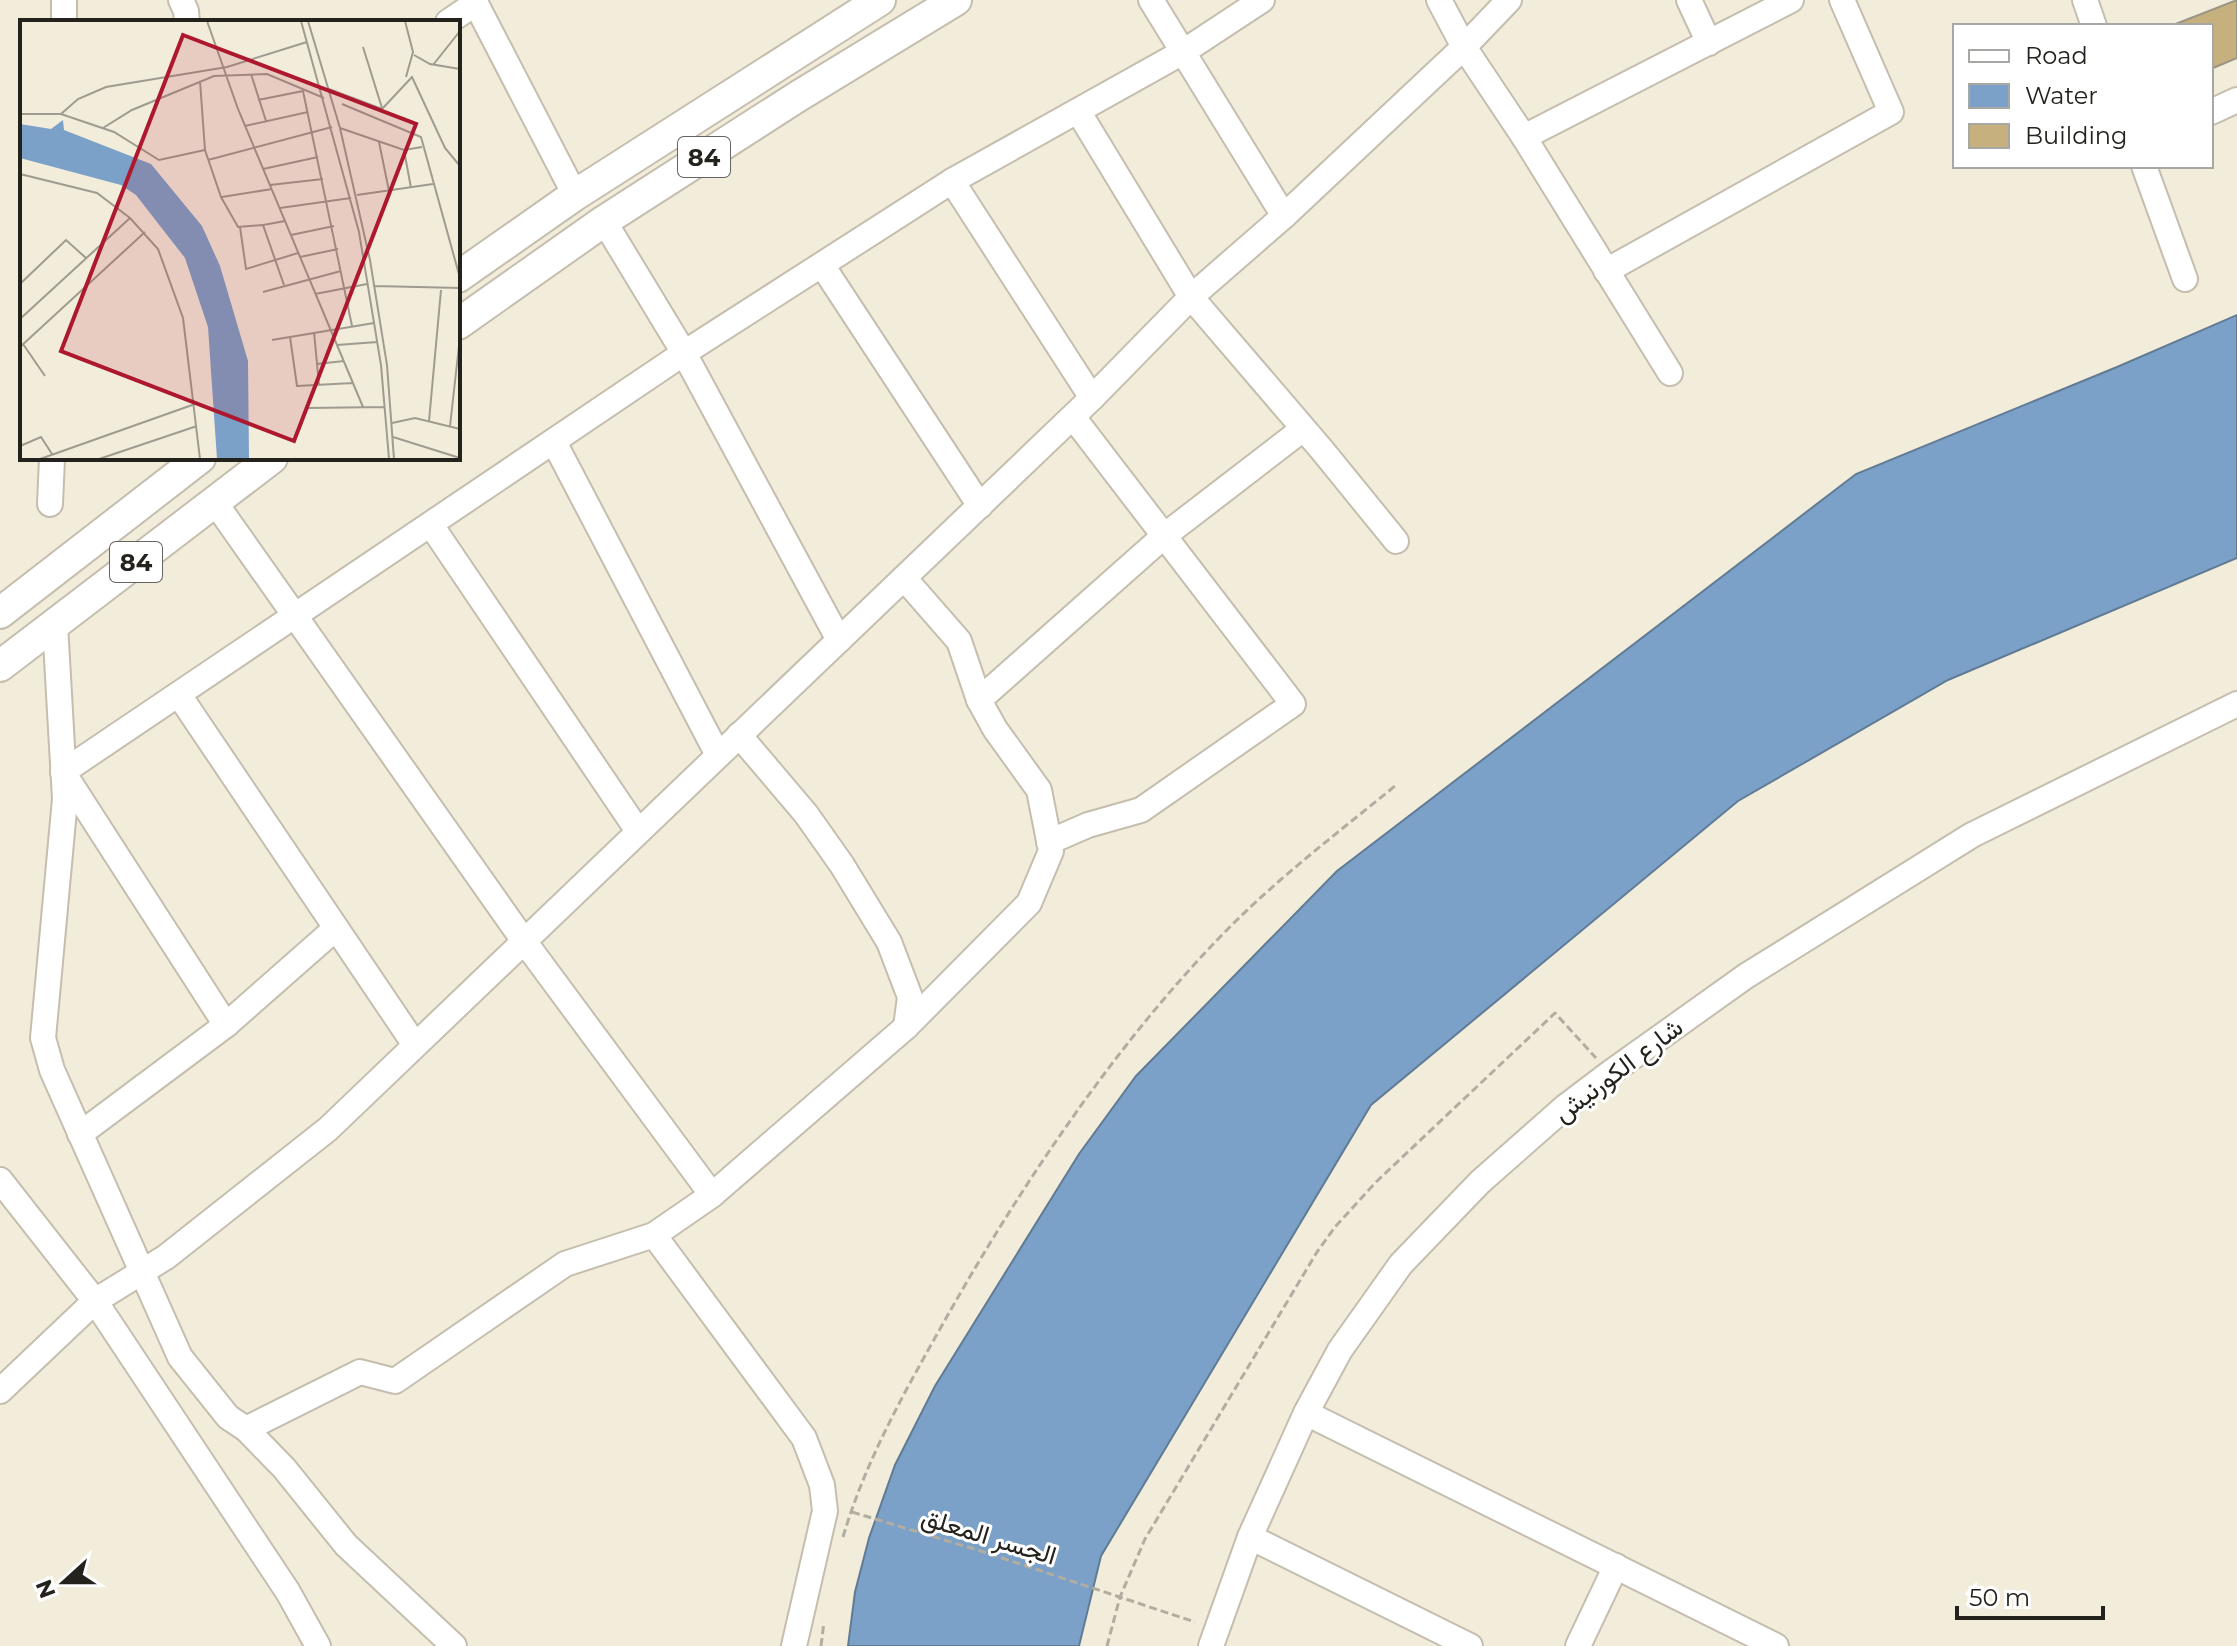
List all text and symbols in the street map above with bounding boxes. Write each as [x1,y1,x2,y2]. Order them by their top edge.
inset map [20,20,460,460]
legend [1953,24,2213,168]
text: Road [2025,41,2088,70]
text: Water [2025,81,2098,110]
text: Building [2025,121,2128,150]
road number: 84 [678,137,730,177]
road number: 84 [110,542,162,582]
street label: شارع الكورنيش [1547,1011,1690,1131]
street label: الجسر المعلق [918,1500,1060,1572]
north arrow [24,1542,104,1622]
scale bar [1957,1570,2103,1620]
text: N [30,1576,62,1602]
text: 50 m [1969,1583,2030,1612]

